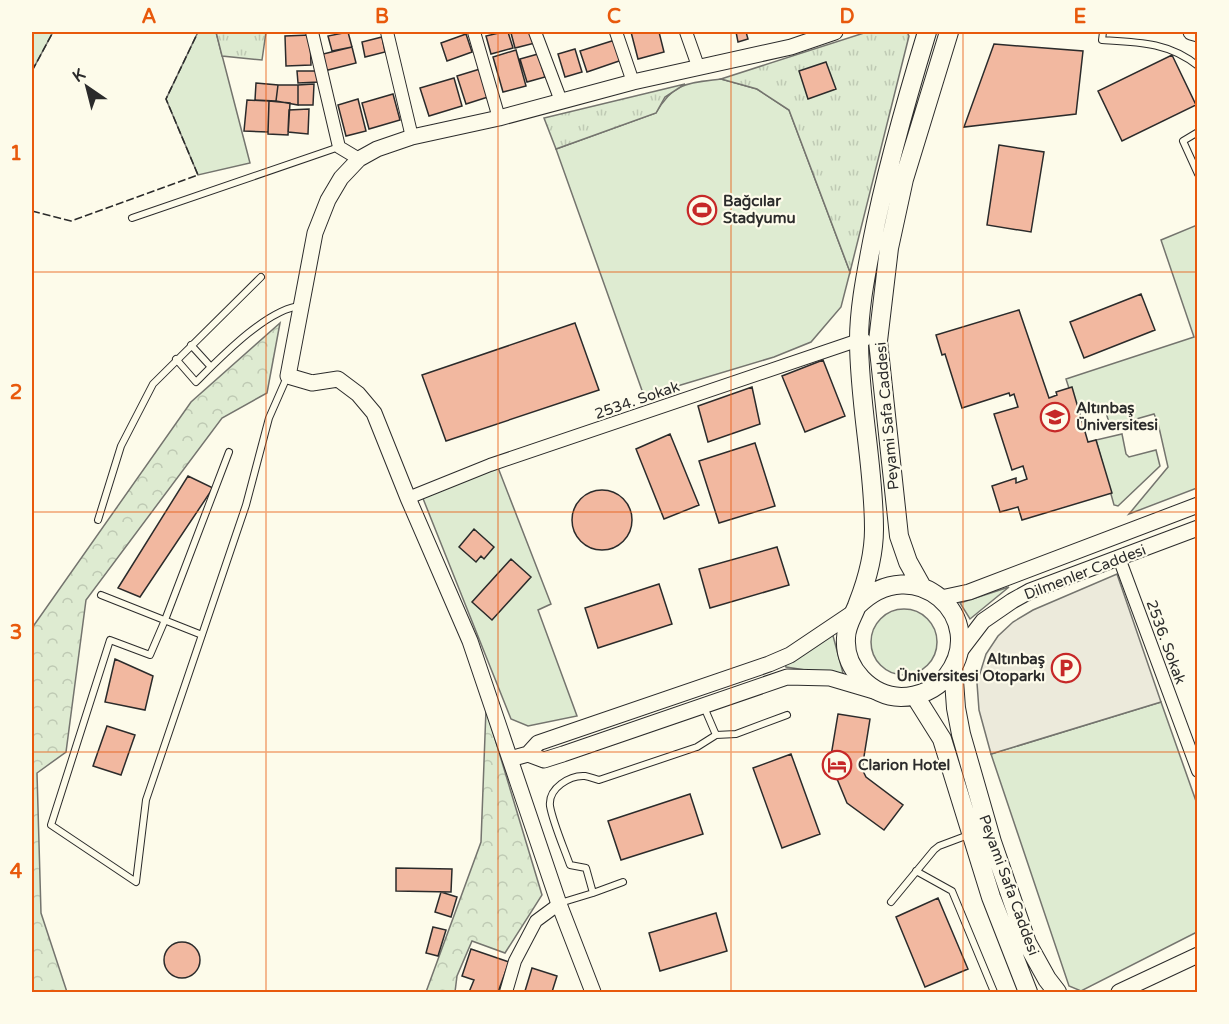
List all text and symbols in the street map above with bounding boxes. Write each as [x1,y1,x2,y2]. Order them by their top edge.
text: A [142,5,157,29]
text: B [375,5,389,29]
text: C [607,5,621,29]
text: D [839,5,855,29]
text: E [1074,5,1087,29]
north arrow [57,57,117,117]
text: K [69,64,89,87]
text: 1 [10,142,22,166]
place label: Bağcılar Stadyumu [723,192,796,228]
sports icon: Bağcılar Stadyumu [686,194,718,226]
street label: Peyami Safa Caddesi [872,341,902,491]
street label: 2534. Sokak [592,377,682,423]
text: 2 [10,381,22,405]
place label: Altınbaş Üniversitesi [1076,399,1158,434]
school or university icon: Altınbaş Üniversitesi [1039,401,1071,433]
street label: Dilmenler Caddesi [1022,540,1148,604]
street label: 2536. Sokak [1142,597,1190,687]
text: 3 [10,621,22,645]
place label: Altınbaş Üniversitesi Otoparkı [897,650,1045,686]
parking icon: Altınbaş Üniversitesi Otoparkı [1050,652,1082,684]
hotel icon: Clarion Hotel [821,749,853,781]
place label: Clarion Hotel [858,756,950,774]
street label: Peyami Safa Caddesi [975,812,1043,958]
text: 4 [10,860,23,884]

